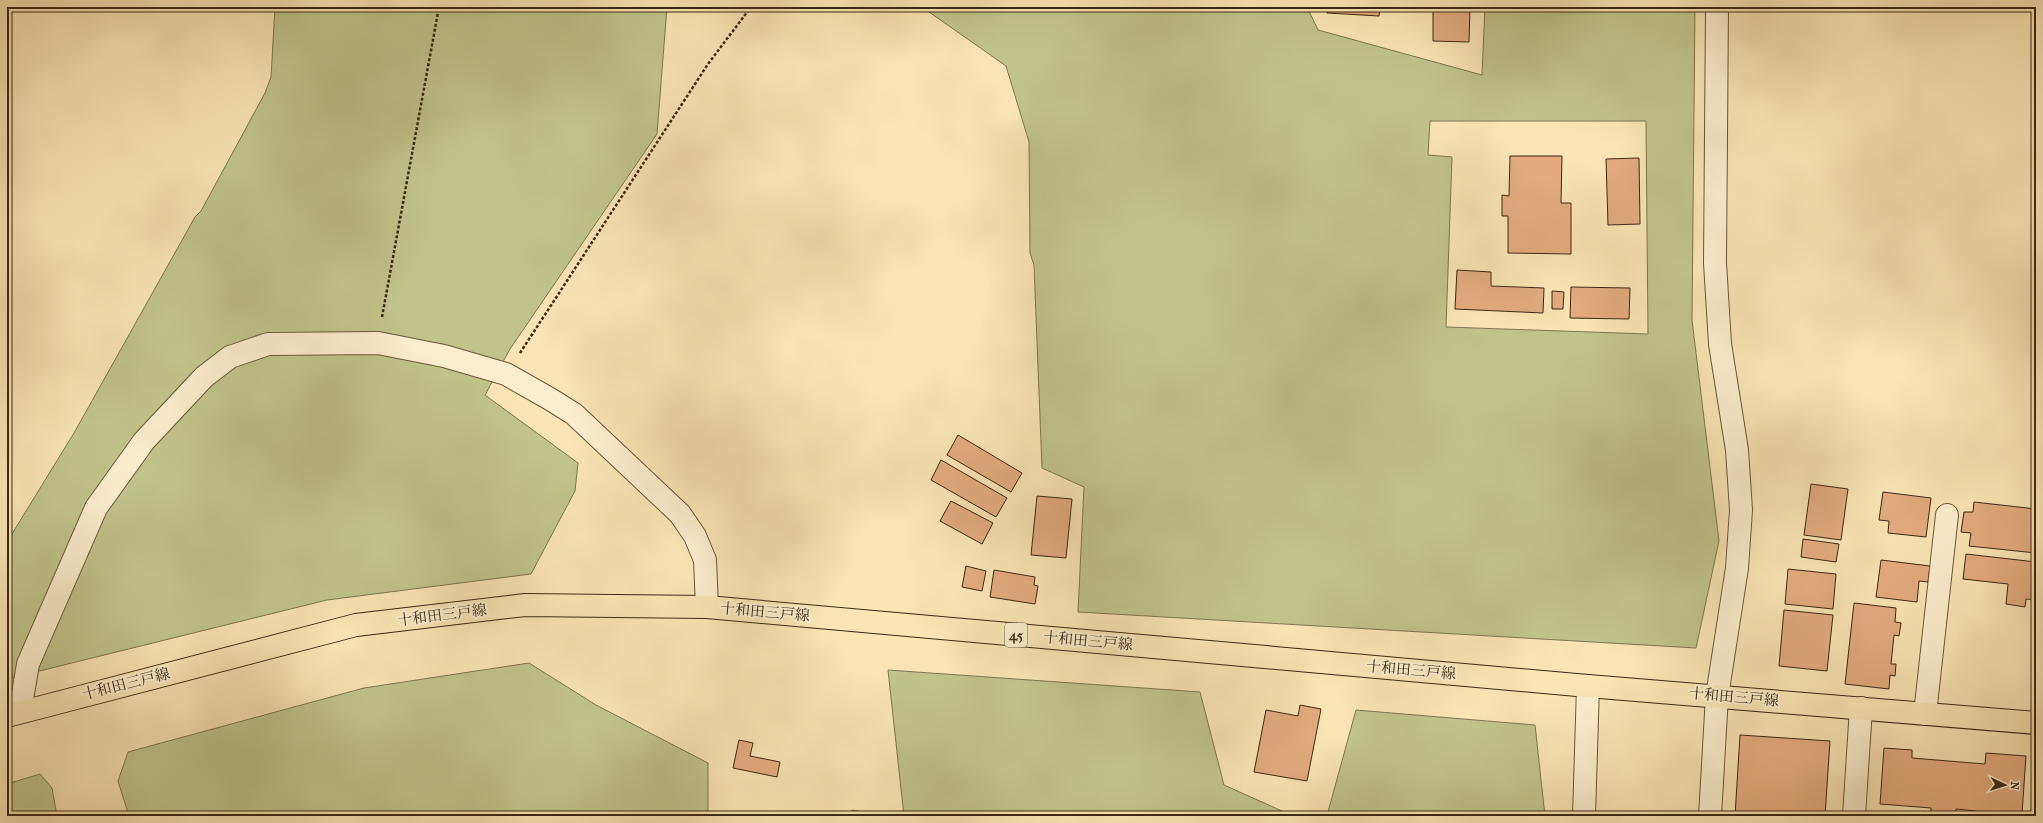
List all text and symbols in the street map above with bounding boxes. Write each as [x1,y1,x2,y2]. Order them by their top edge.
street label: 十和田三戸線 [719,599,811,625]
street label: 十和田三戸線 [396,601,488,629]
road number: 45 [1005,623,1027,647]
street label: 十和田三戸線 [1042,628,1134,654]
street label: 十和田三戸線 [1365,657,1457,683]
street label: 十和田三戸線 [80,664,172,704]
street label: 十和田三戸線 [1688,684,1780,710]
north arrow [1985,765,2025,805]
text: N [2008,781,2021,791]

